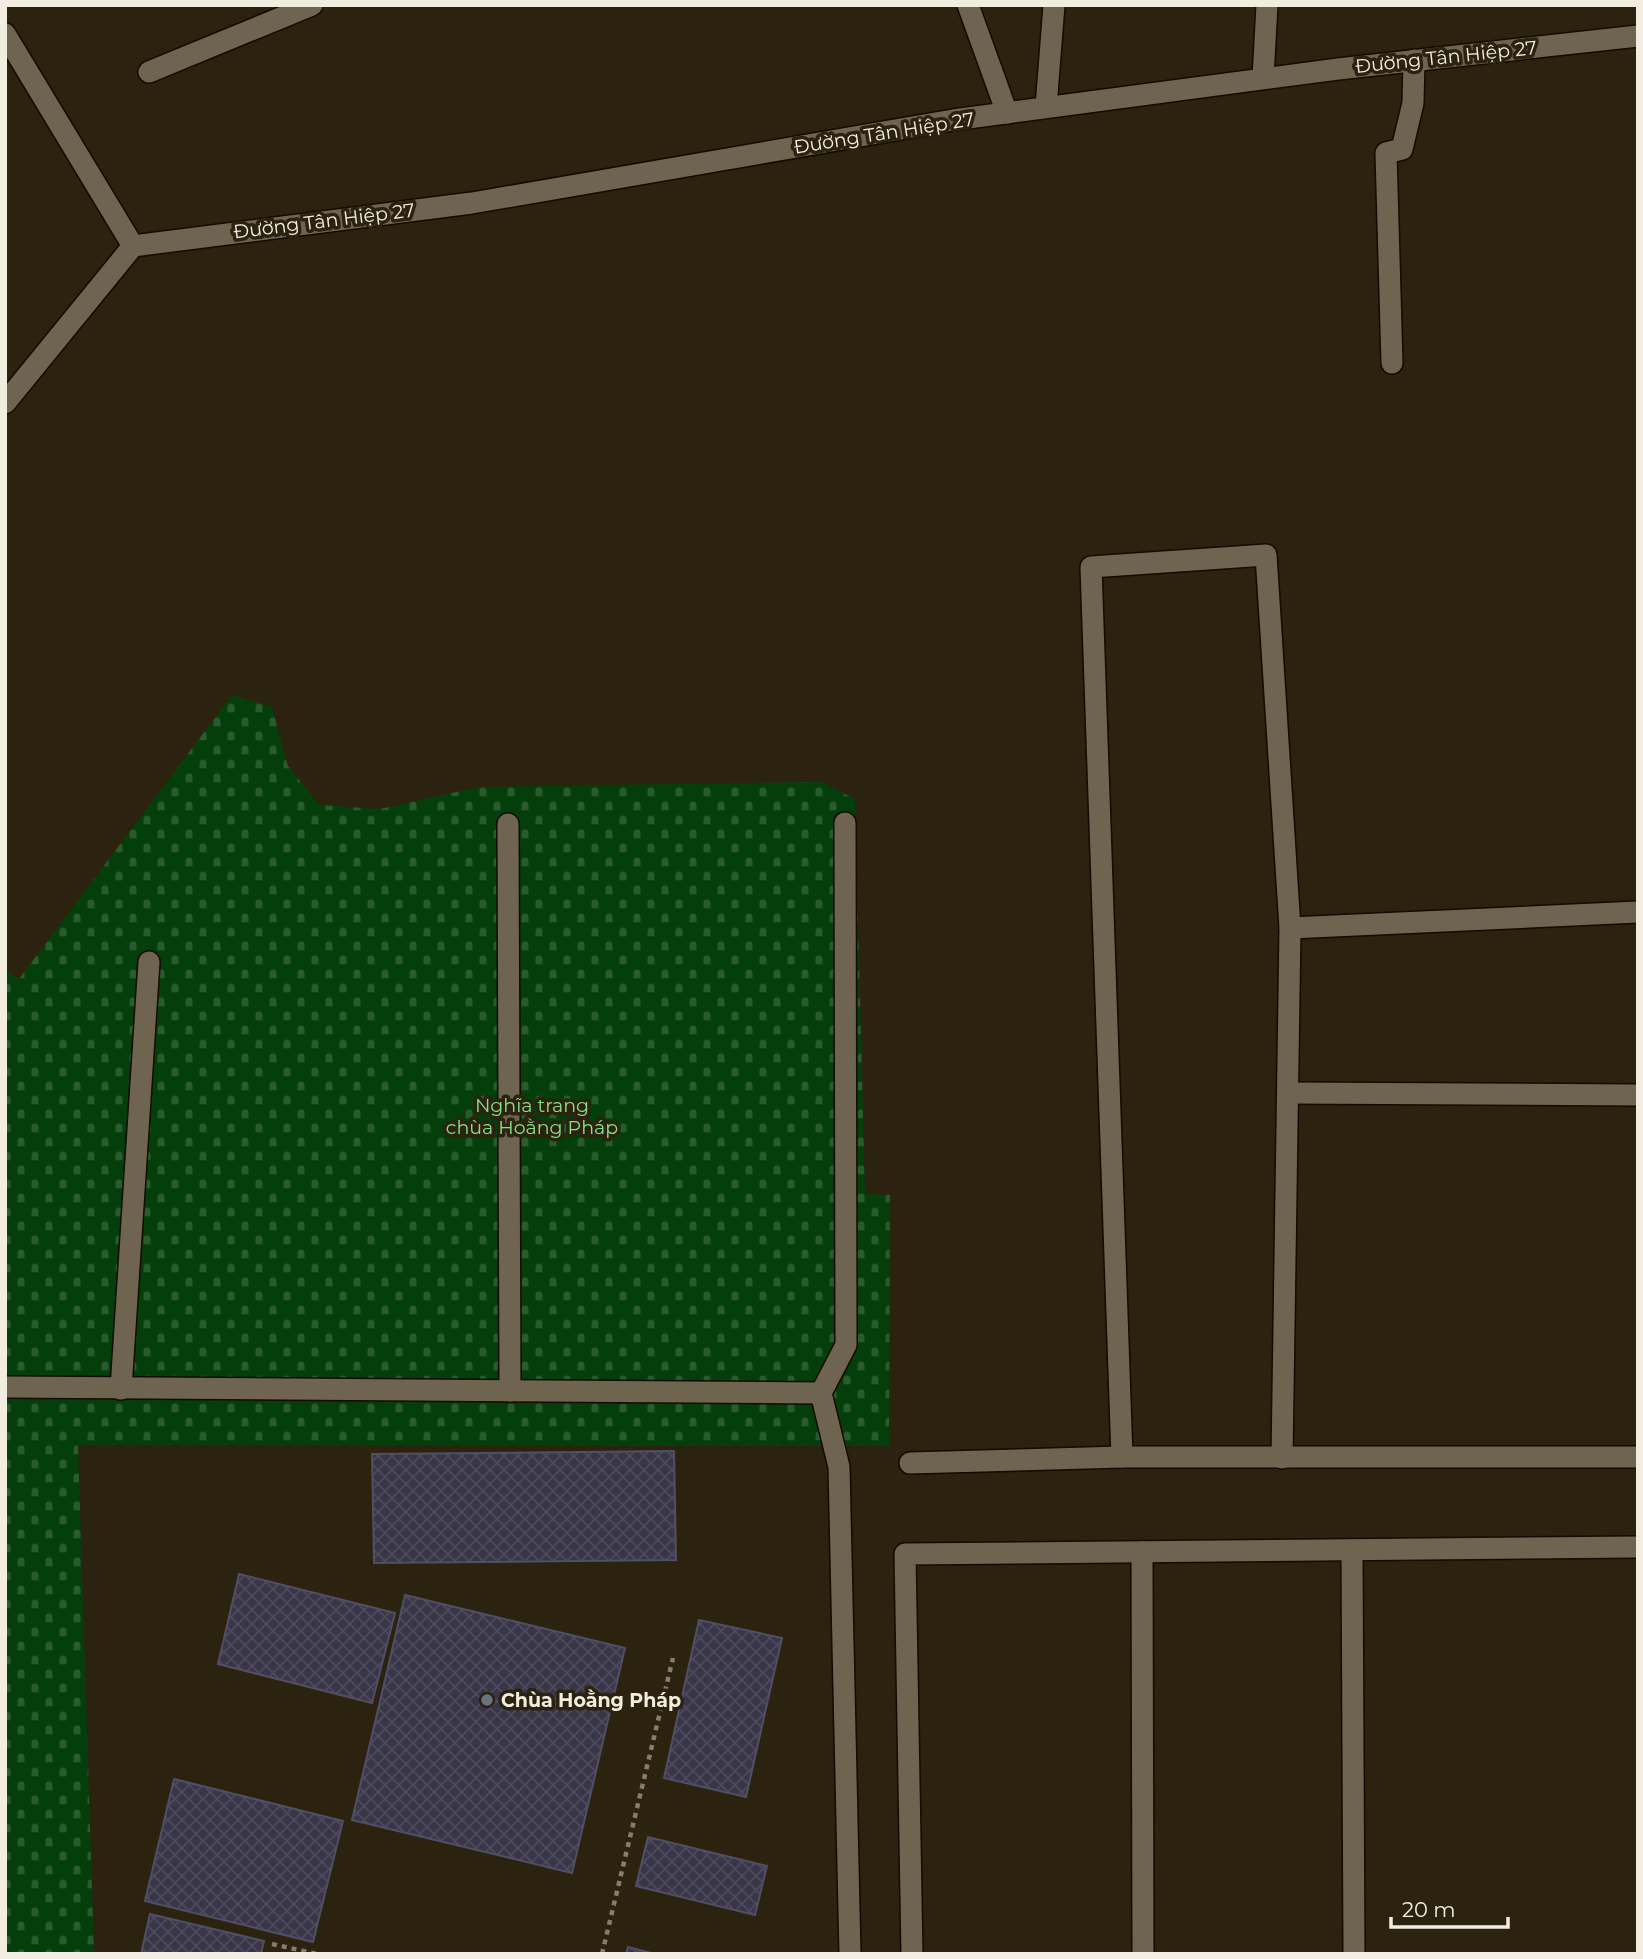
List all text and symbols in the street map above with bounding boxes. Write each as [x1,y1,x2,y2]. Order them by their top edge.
street label: Đường Tân Hiệp 27 [1354,36,1538,78]
street label: Đường Tân Hiệp 27 [792,107,976,159]
street label: Đường Tân Hiệp 27 [232,198,416,244]
park label: Nghĩa trang chùa Hoằng Pháp [446,1094,618,1139]
place label: Chùa Hoằng Pháp [501,1689,681,1712]
marker: Chùa Hoằng Pháp [479,1692,495,1708]
scale bar [1391,1885,1508,1929]
text: 20 m [1402,1897,1456,1922]

